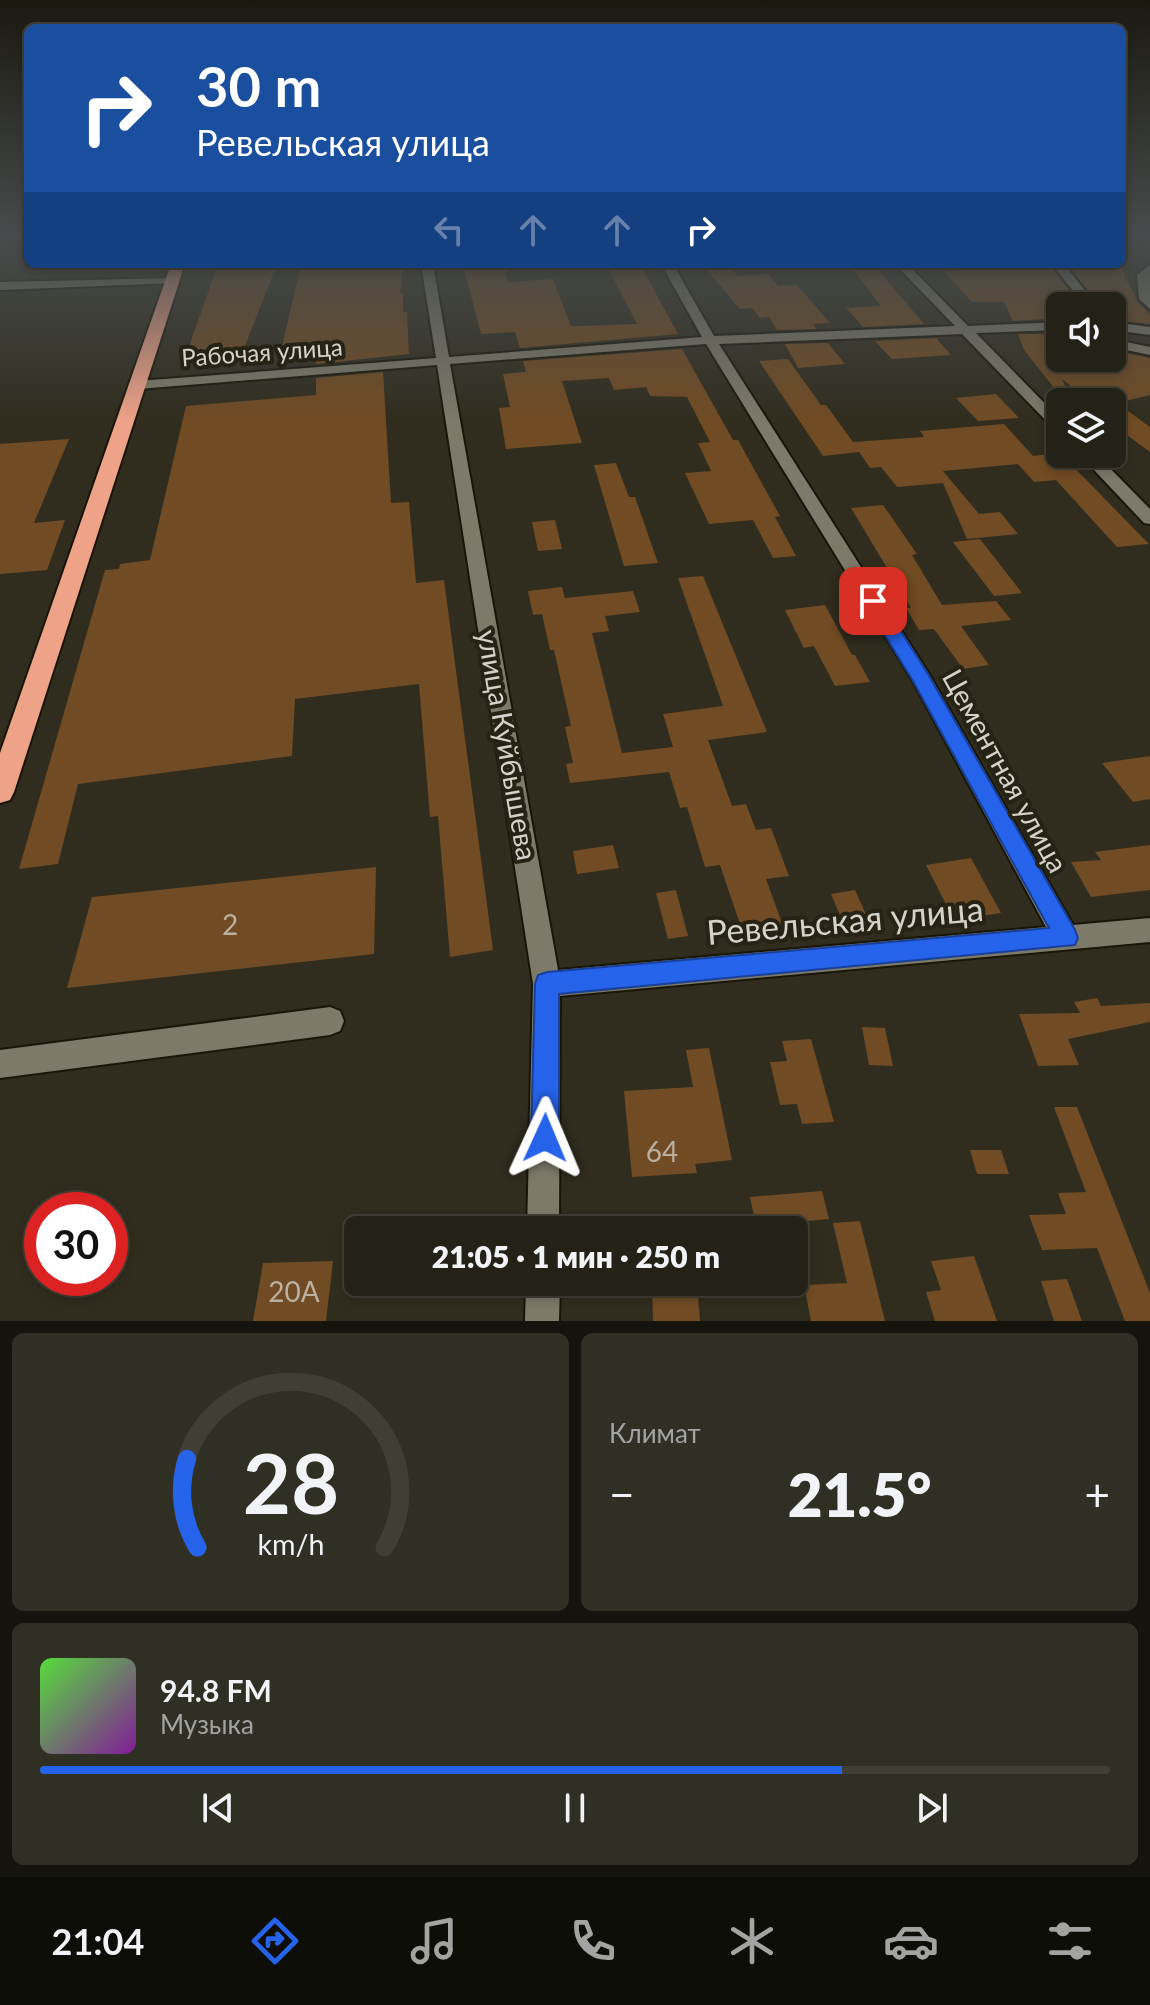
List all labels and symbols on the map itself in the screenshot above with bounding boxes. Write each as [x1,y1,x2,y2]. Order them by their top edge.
street label: Рабочая улица [180,331,343,372]
pin [839,567,907,635]
street label: улица Куйбышева [471,627,545,863]
street label: Цементная улица [936,663,1076,878]
street label: Ревельская улица [705,887,985,952]
house number: 2 [222,907,238,941]
position arrow [503,1096,587,1180]
house number: 64 [646,1134,678,1168]
speed limit sign: 30 [24,1192,128,1296]
house number: 20А [268,1274,320,1308]

